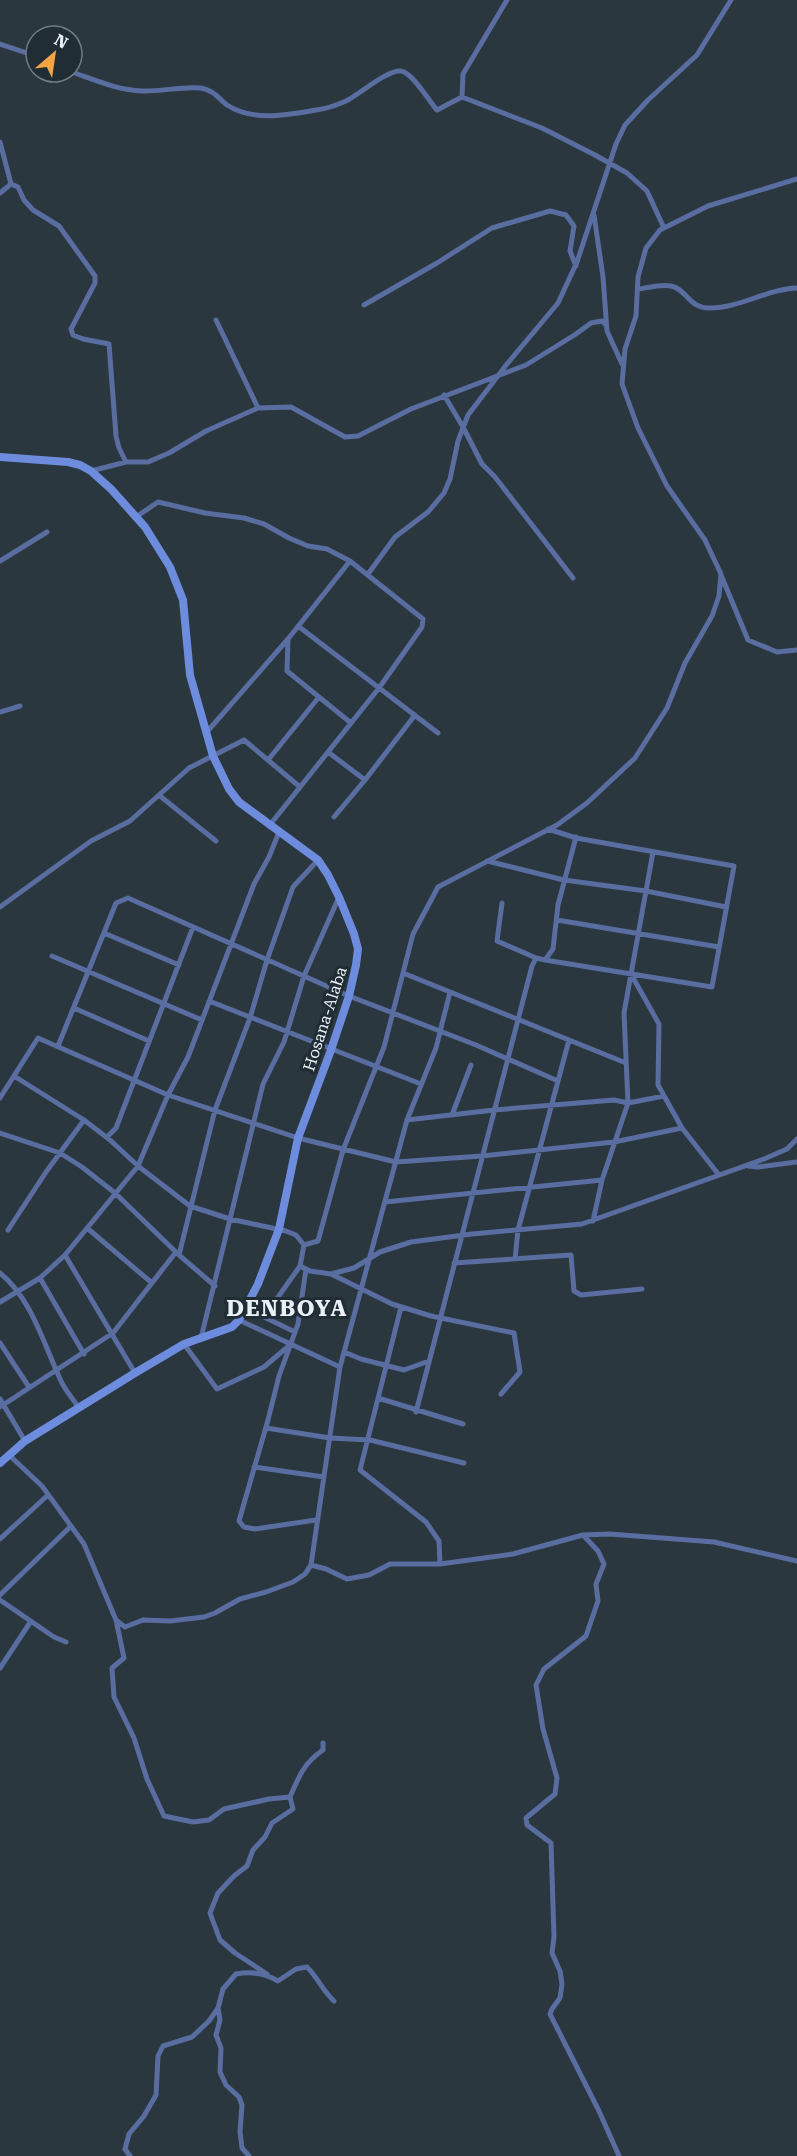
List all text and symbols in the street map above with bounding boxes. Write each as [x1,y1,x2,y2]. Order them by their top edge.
north arrow [24,24,84,84]
text: N [51,30,71,53]
street label: Hosana-Alaba [299,964,351,1074]
district label: DENBOYA [226,1296,348,1321]

